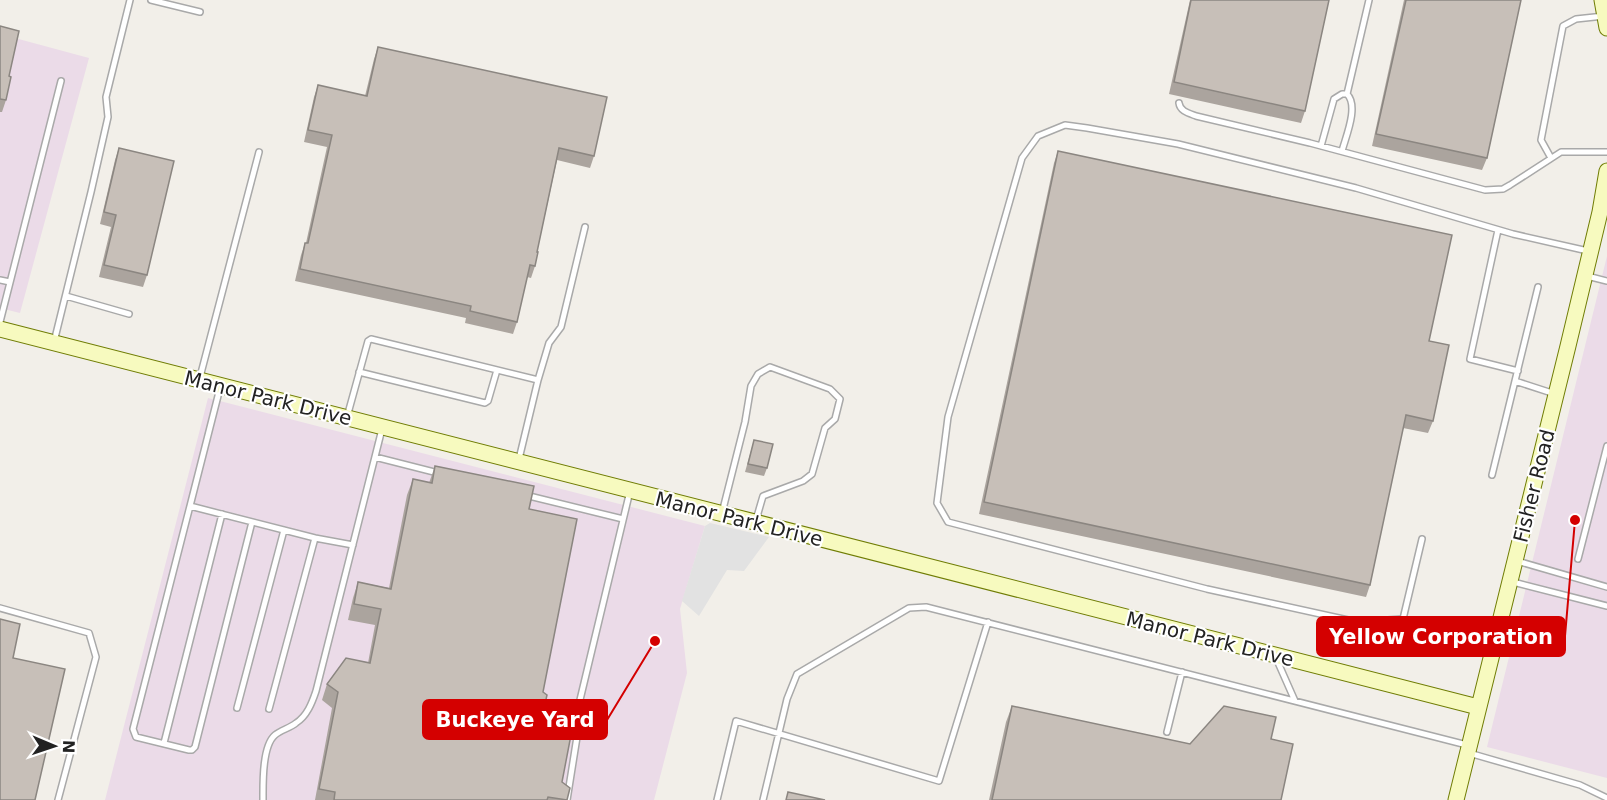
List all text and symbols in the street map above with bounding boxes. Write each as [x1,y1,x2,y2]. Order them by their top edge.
street label: Manor Park Drive [182,366,354,430]
street label: Fisher Road [1508,427,1560,545]
street label: Manor Park Drive [653,487,825,551]
street label: Manor Park Drive [1124,607,1296,671]
callout: Yellow Corporation [1317,617,1565,656]
text: Yellow Corporation [1328,625,1553,649]
callout: Buckeye Yard [423,700,607,739]
text: Buckeye Yard [435,708,595,732]
north arrow [24,716,84,776]
text: N [59,739,78,754]

